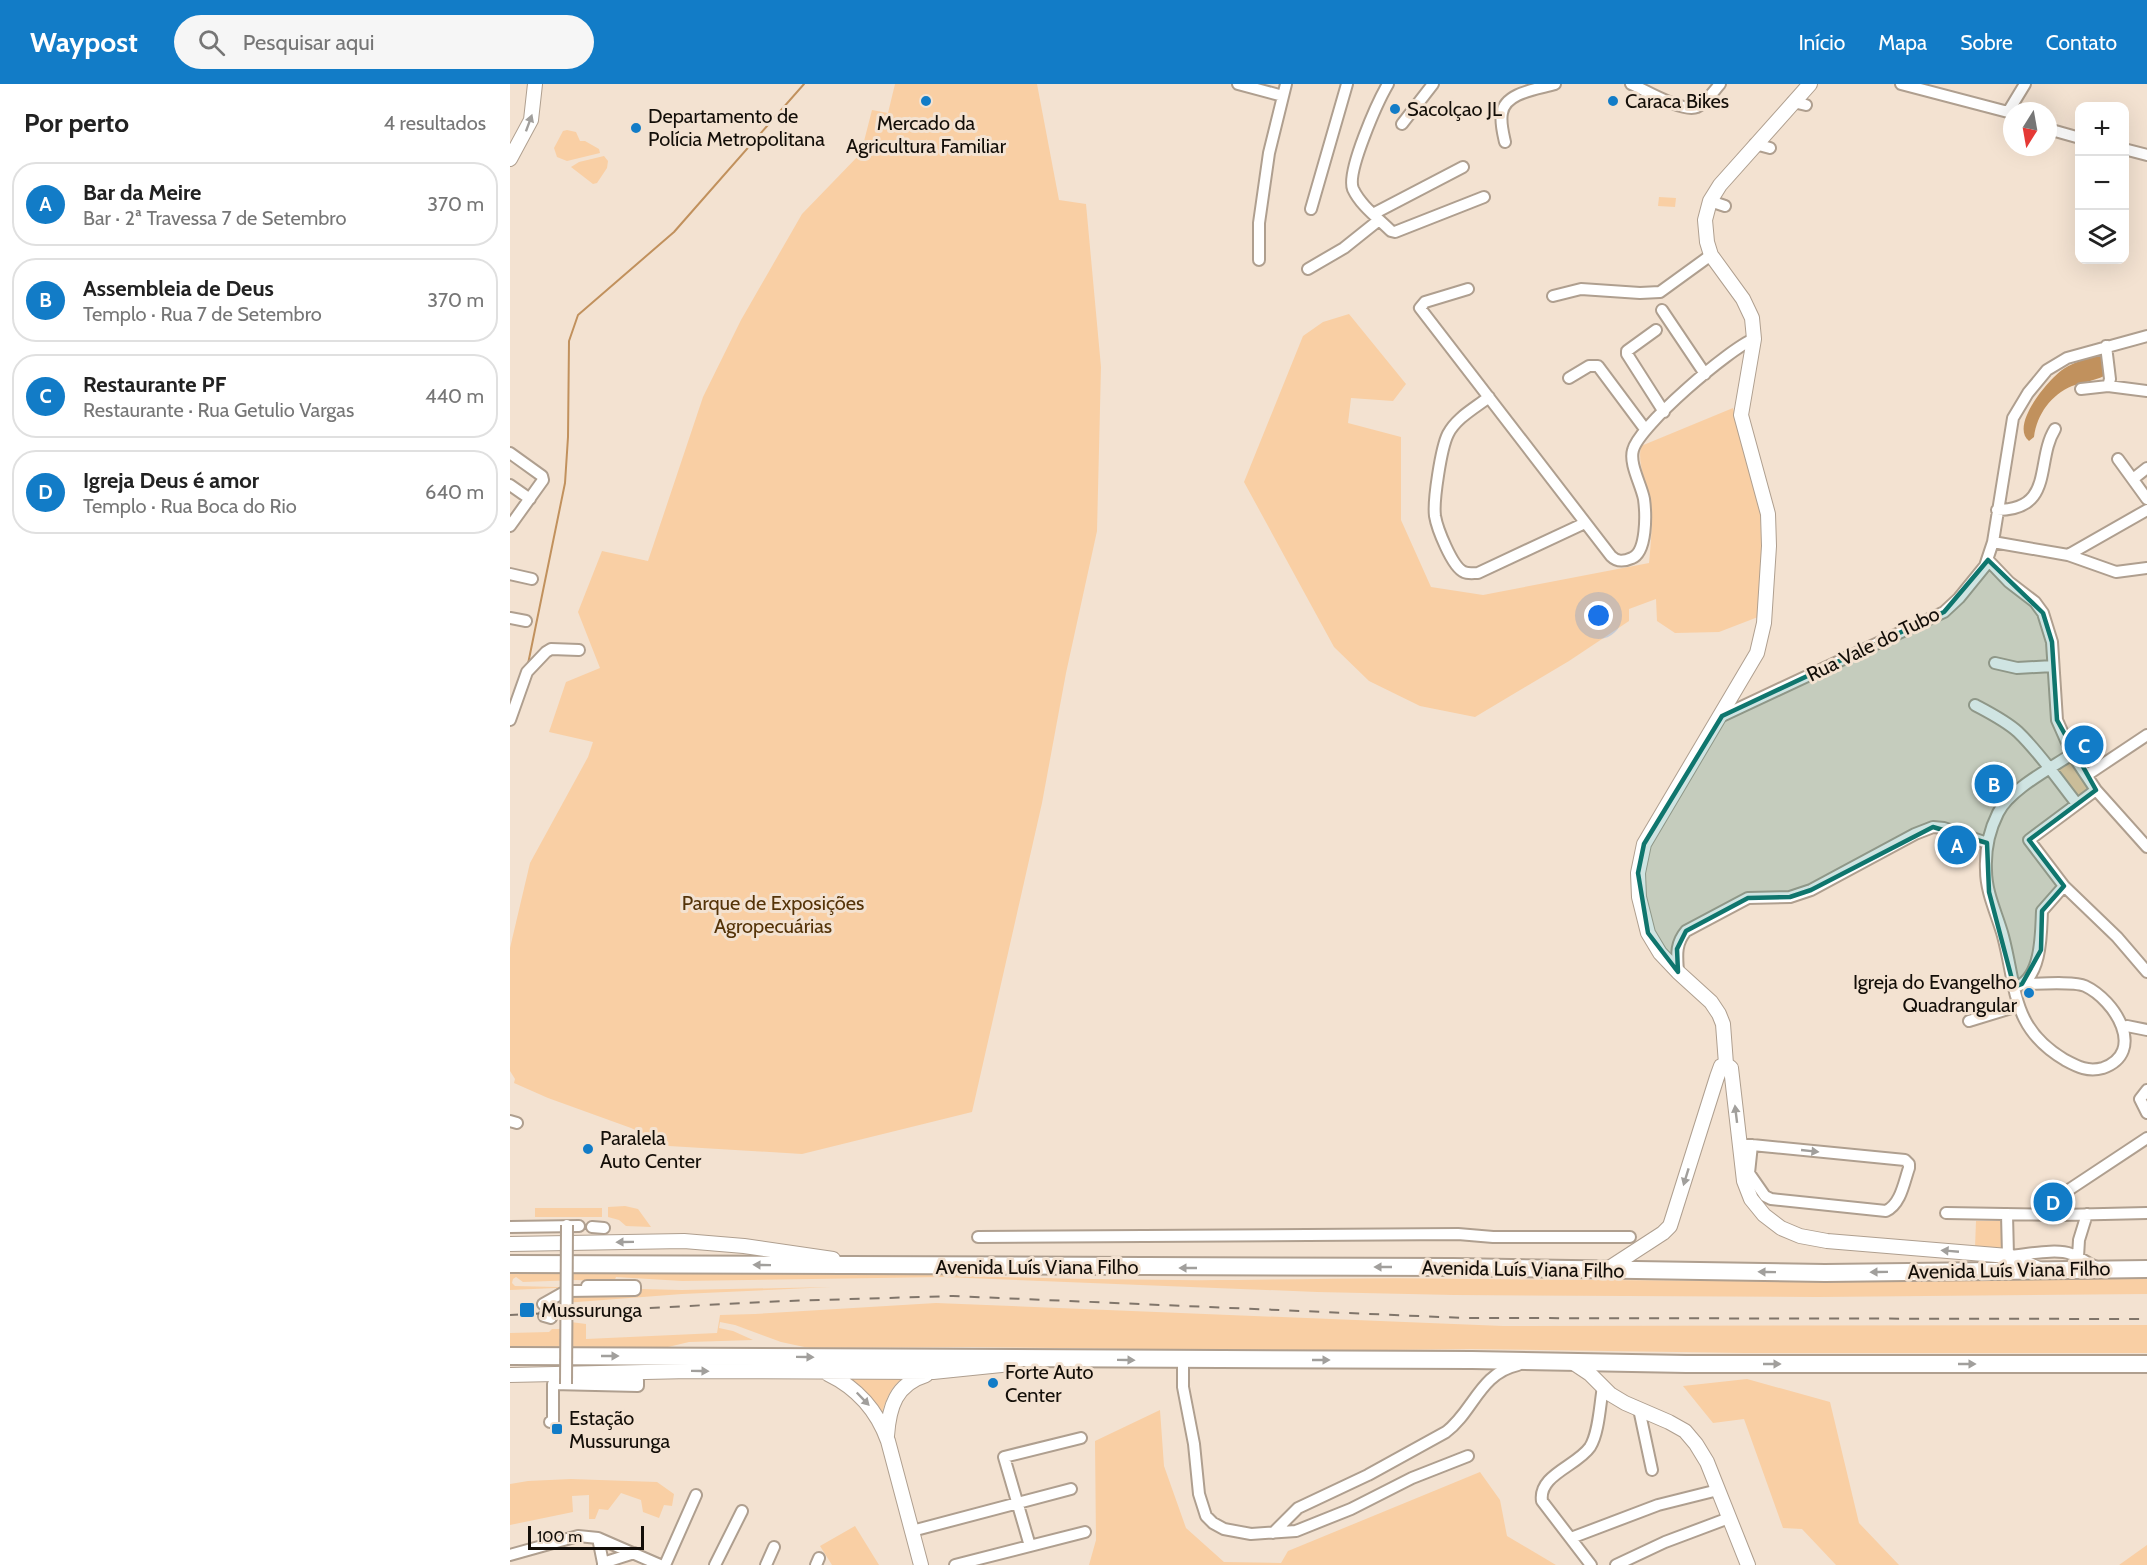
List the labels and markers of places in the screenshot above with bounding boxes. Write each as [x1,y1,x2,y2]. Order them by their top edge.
place label: Caraca Bikes [1625,89,1729,113]
marker: Mercado da Agricultura Familiar [919,94,933,108]
marker: Caraca Bikes [1606,94,1620,108]
place label: Sacolçao JL [1407,97,1502,121]
marker: Sacolçao JL [1388,102,1402,116]
place label: Departamento de Polícia Metropolitana [648,104,825,151]
place label: Mercado da Agricultura Familiar [846,111,1007,158]
marker: Departamento de Polícia Metropolitana [629,121,643,135]
pin: C [2064,722,2104,768]
pin: B [1974,762,2014,806]
pin: A [1938,822,1976,867]
place label: Igreja do Evangelho Quadrangular [1853,970,2018,1017]
marker: Igreja do Evangelho Quadrangular [2022,986,2036,1000]
place label: Paralela Auto Center [600,1126,702,1173]
marker: Paralela Auto Center [581,1142,595,1156]
pin: D [2034,1180,2072,1224]
place label: Mussurunga [541,1298,642,1322]
marker: Mussurunga [518,1301,536,1319]
place label: Forte Auto Center [1005,1360,1094,1407]
marker: Forte Auto Center [986,1376,1000,1390]
place label: Estação Mussurunga [569,1406,670,1453]
marker: Estação Mussurunga [550,1422,564,1436]

